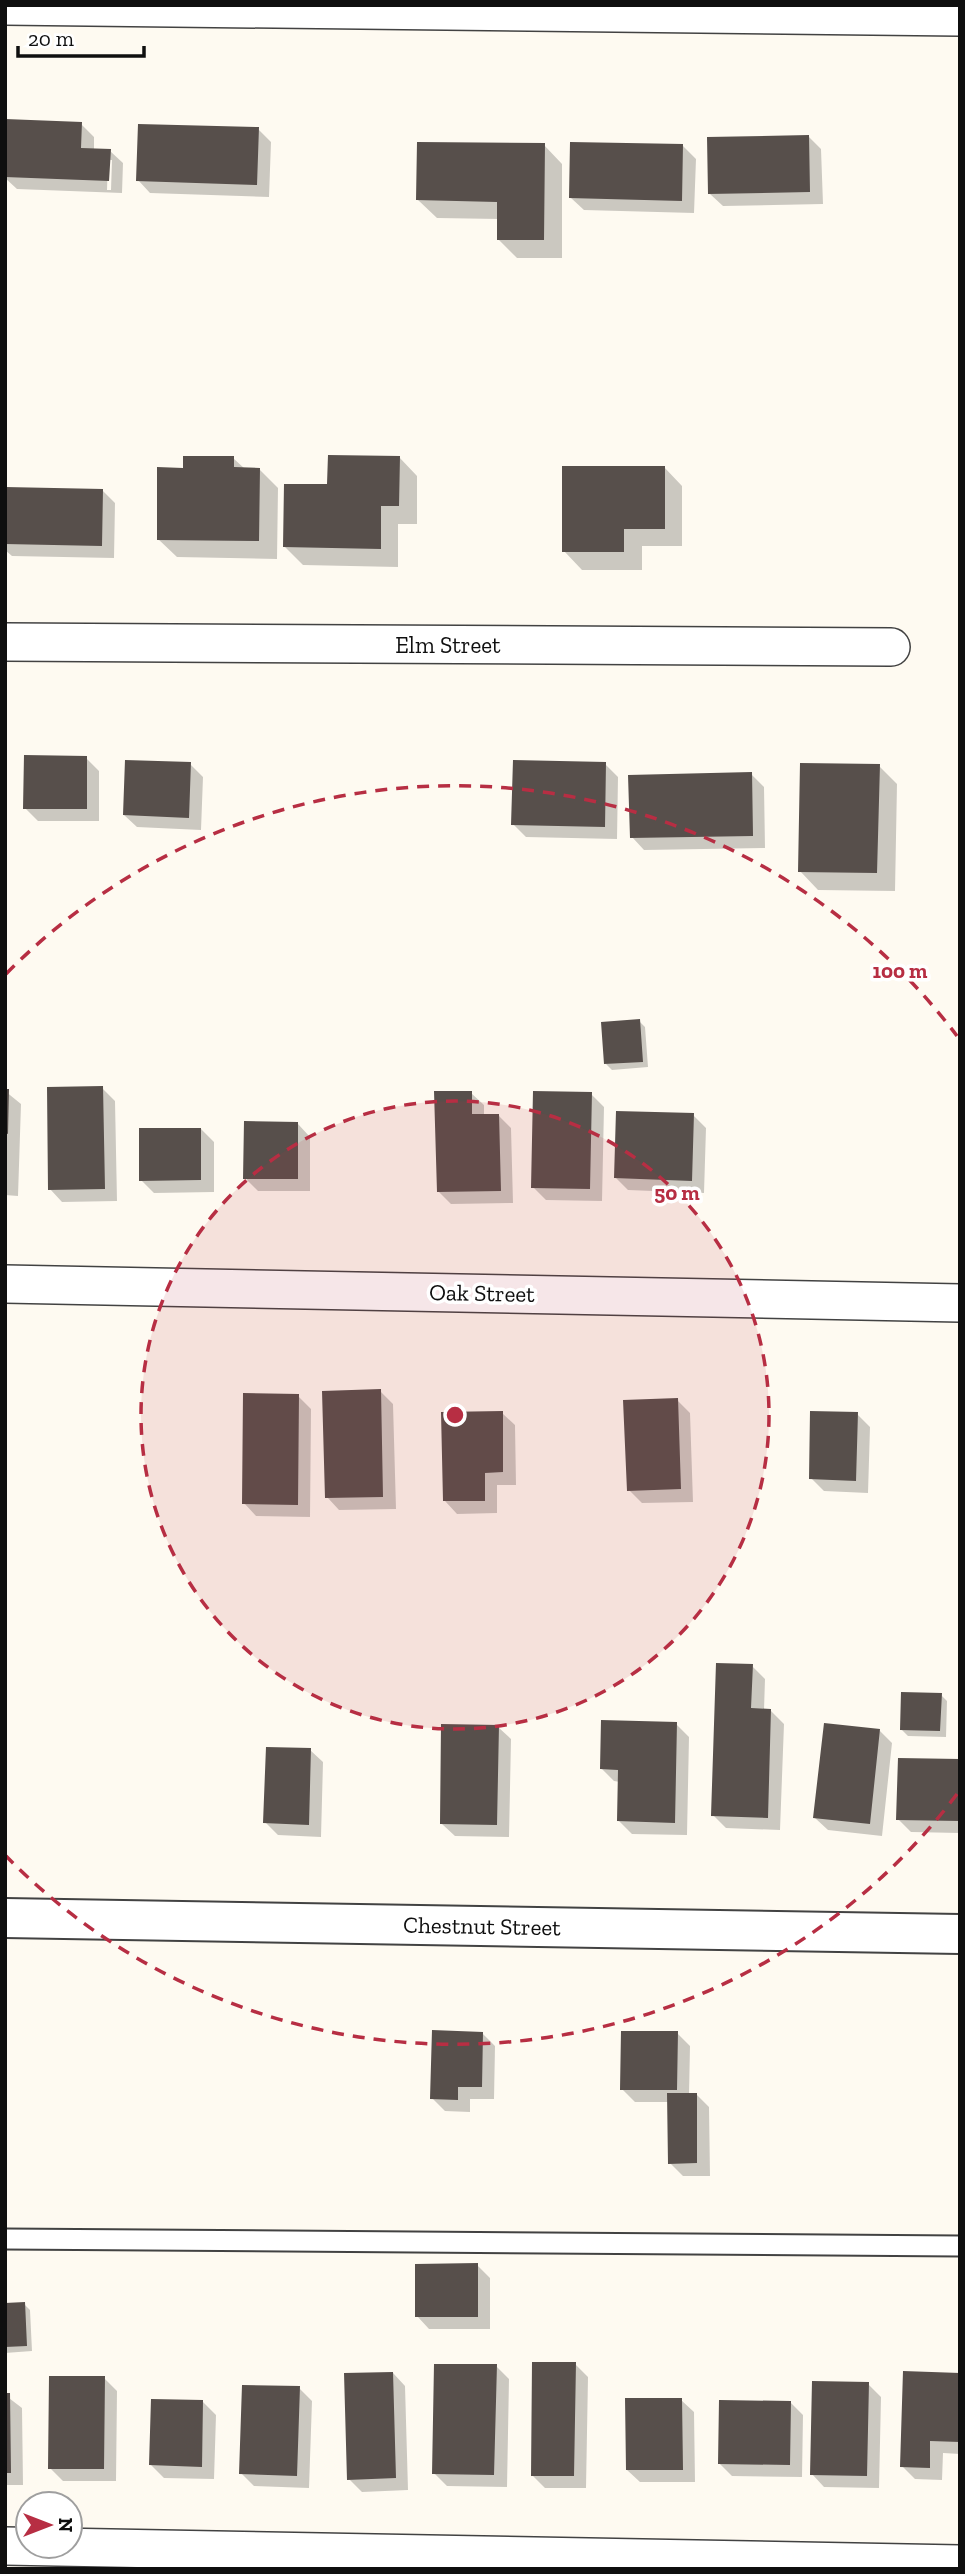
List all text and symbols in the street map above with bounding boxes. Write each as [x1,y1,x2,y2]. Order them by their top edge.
scale bar [18,14,144,58]
text: 20 m [28,26,74,51]
street label: Elm Street [395,631,501,659]
text: 100 m [873,958,928,983]
text: 50 m [654,1180,700,1205]
street label: Oak Street [429,1278,535,1308]
centre of rings [443,1403,467,1427]
street label: Chestnut Street [403,1911,561,1941]
north arrow [14,2490,84,2560]
text: N [54,2518,77,2532]

